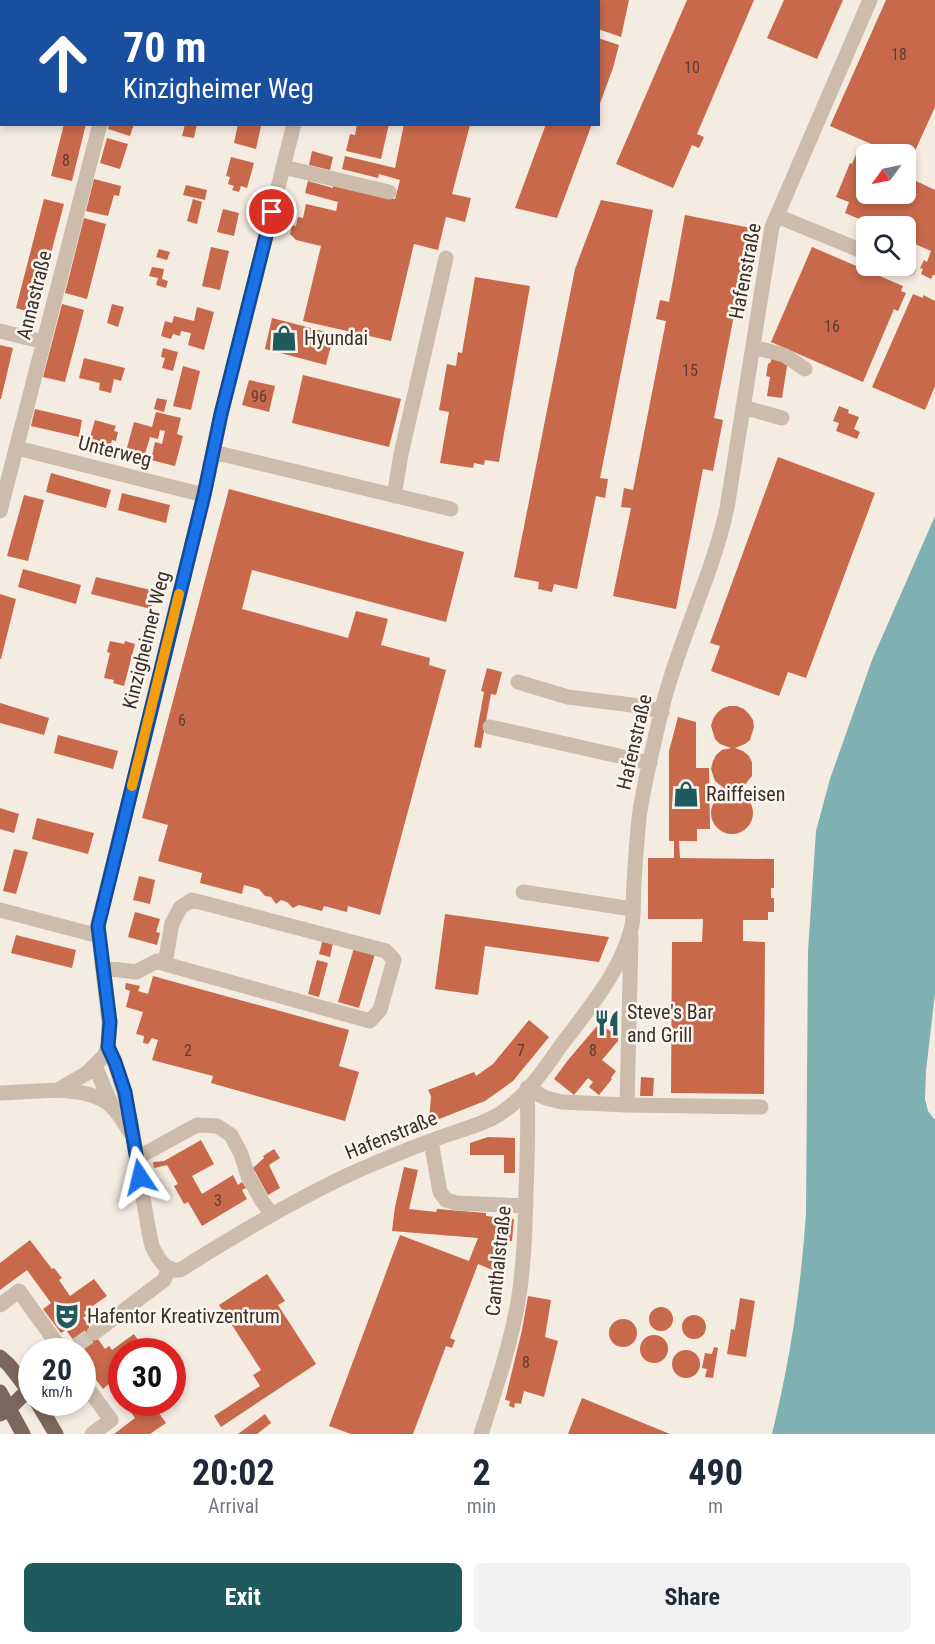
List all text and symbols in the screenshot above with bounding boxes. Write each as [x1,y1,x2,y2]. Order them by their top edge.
text: 70 m [123,23,206,72]
icon: ahead [24,24,102,102]
house number: 18 [891,45,907,64]
house number: 10 [684,58,700,77]
text: Kinzigheimer Weg [123,73,314,105]
north arrow [856,144,916,204]
map controls [856,144,916,276]
house number: 8 [62,151,70,170]
pin [246,186,297,237]
icon: arrive [255,195,288,228]
button: search [856,216,916,276]
street label: Hafenstraße [724,221,766,321]
street label: Annastraße [11,248,57,342]
house number: 16 [824,317,840,336]
shop icon: Hyundai [269,323,299,353]
place label: Hyundai [304,326,368,350]
house number: 15 [682,361,698,380]
house number: 96 [251,387,267,406]
street label: Unterweg [76,430,154,472]
street label: Kinzigheimer Weg [117,569,175,711]
street label: Hafenstraße [611,692,657,792]
house number: 6 [178,711,186,730]
shop icon: Raiffeisen [671,779,701,809]
place label: Raiffeisen [706,782,785,806]
place label: Steve's Bar and Grill [627,1000,713,1047]
restaurant icon: Steve's Bar and Grill [592,1008,622,1038]
house number: 2 [184,1041,192,1060]
house number: 7 [517,1041,525,1060]
house number: 8 [589,1041,597,1060]
street label: Hafenstraße [341,1106,441,1164]
position arrow [108,1145,172,1209]
house number: 3 [214,1191,222,1210]
street label: Canthalstraße [480,1205,516,1317]
theatre icon: Hafentor Kreativzentrum [52,1301,82,1331]
place label: Hafentor Kreativzentrum [87,1304,280,1328]
speed limit sign: 30 [108,1338,186,1416]
text: 20 [42,1352,72,1387]
house number: 8 [522,1353,530,1372]
text: km/h [42,1383,72,1401]
text: 20:02 [192,1452,275,1494]
text: 2 [472,1452,491,1494]
text: 490 [688,1452,743,1494]
text: Arrival [208,1494,259,1518]
text: min [467,1494,496,1518]
text: m [708,1494,723,1518]
button: Exit [24,1563,462,1632]
button: Share [474,1563,911,1632]

